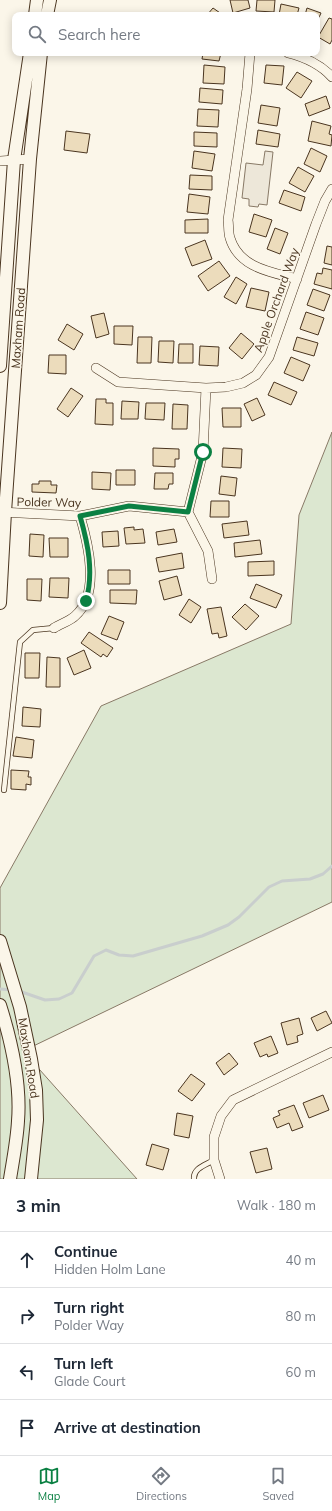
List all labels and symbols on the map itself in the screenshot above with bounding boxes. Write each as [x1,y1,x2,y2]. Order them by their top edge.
street label: Apple Orchard Way [250,245,302,354]
street label: Maxham Road [8,287,28,369]
route start [194,443,212,461]
street label: Polder Way [17,494,82,510]
route end [77,592,95,610]
street label: Maxham Road [15,1017,43,1099]

